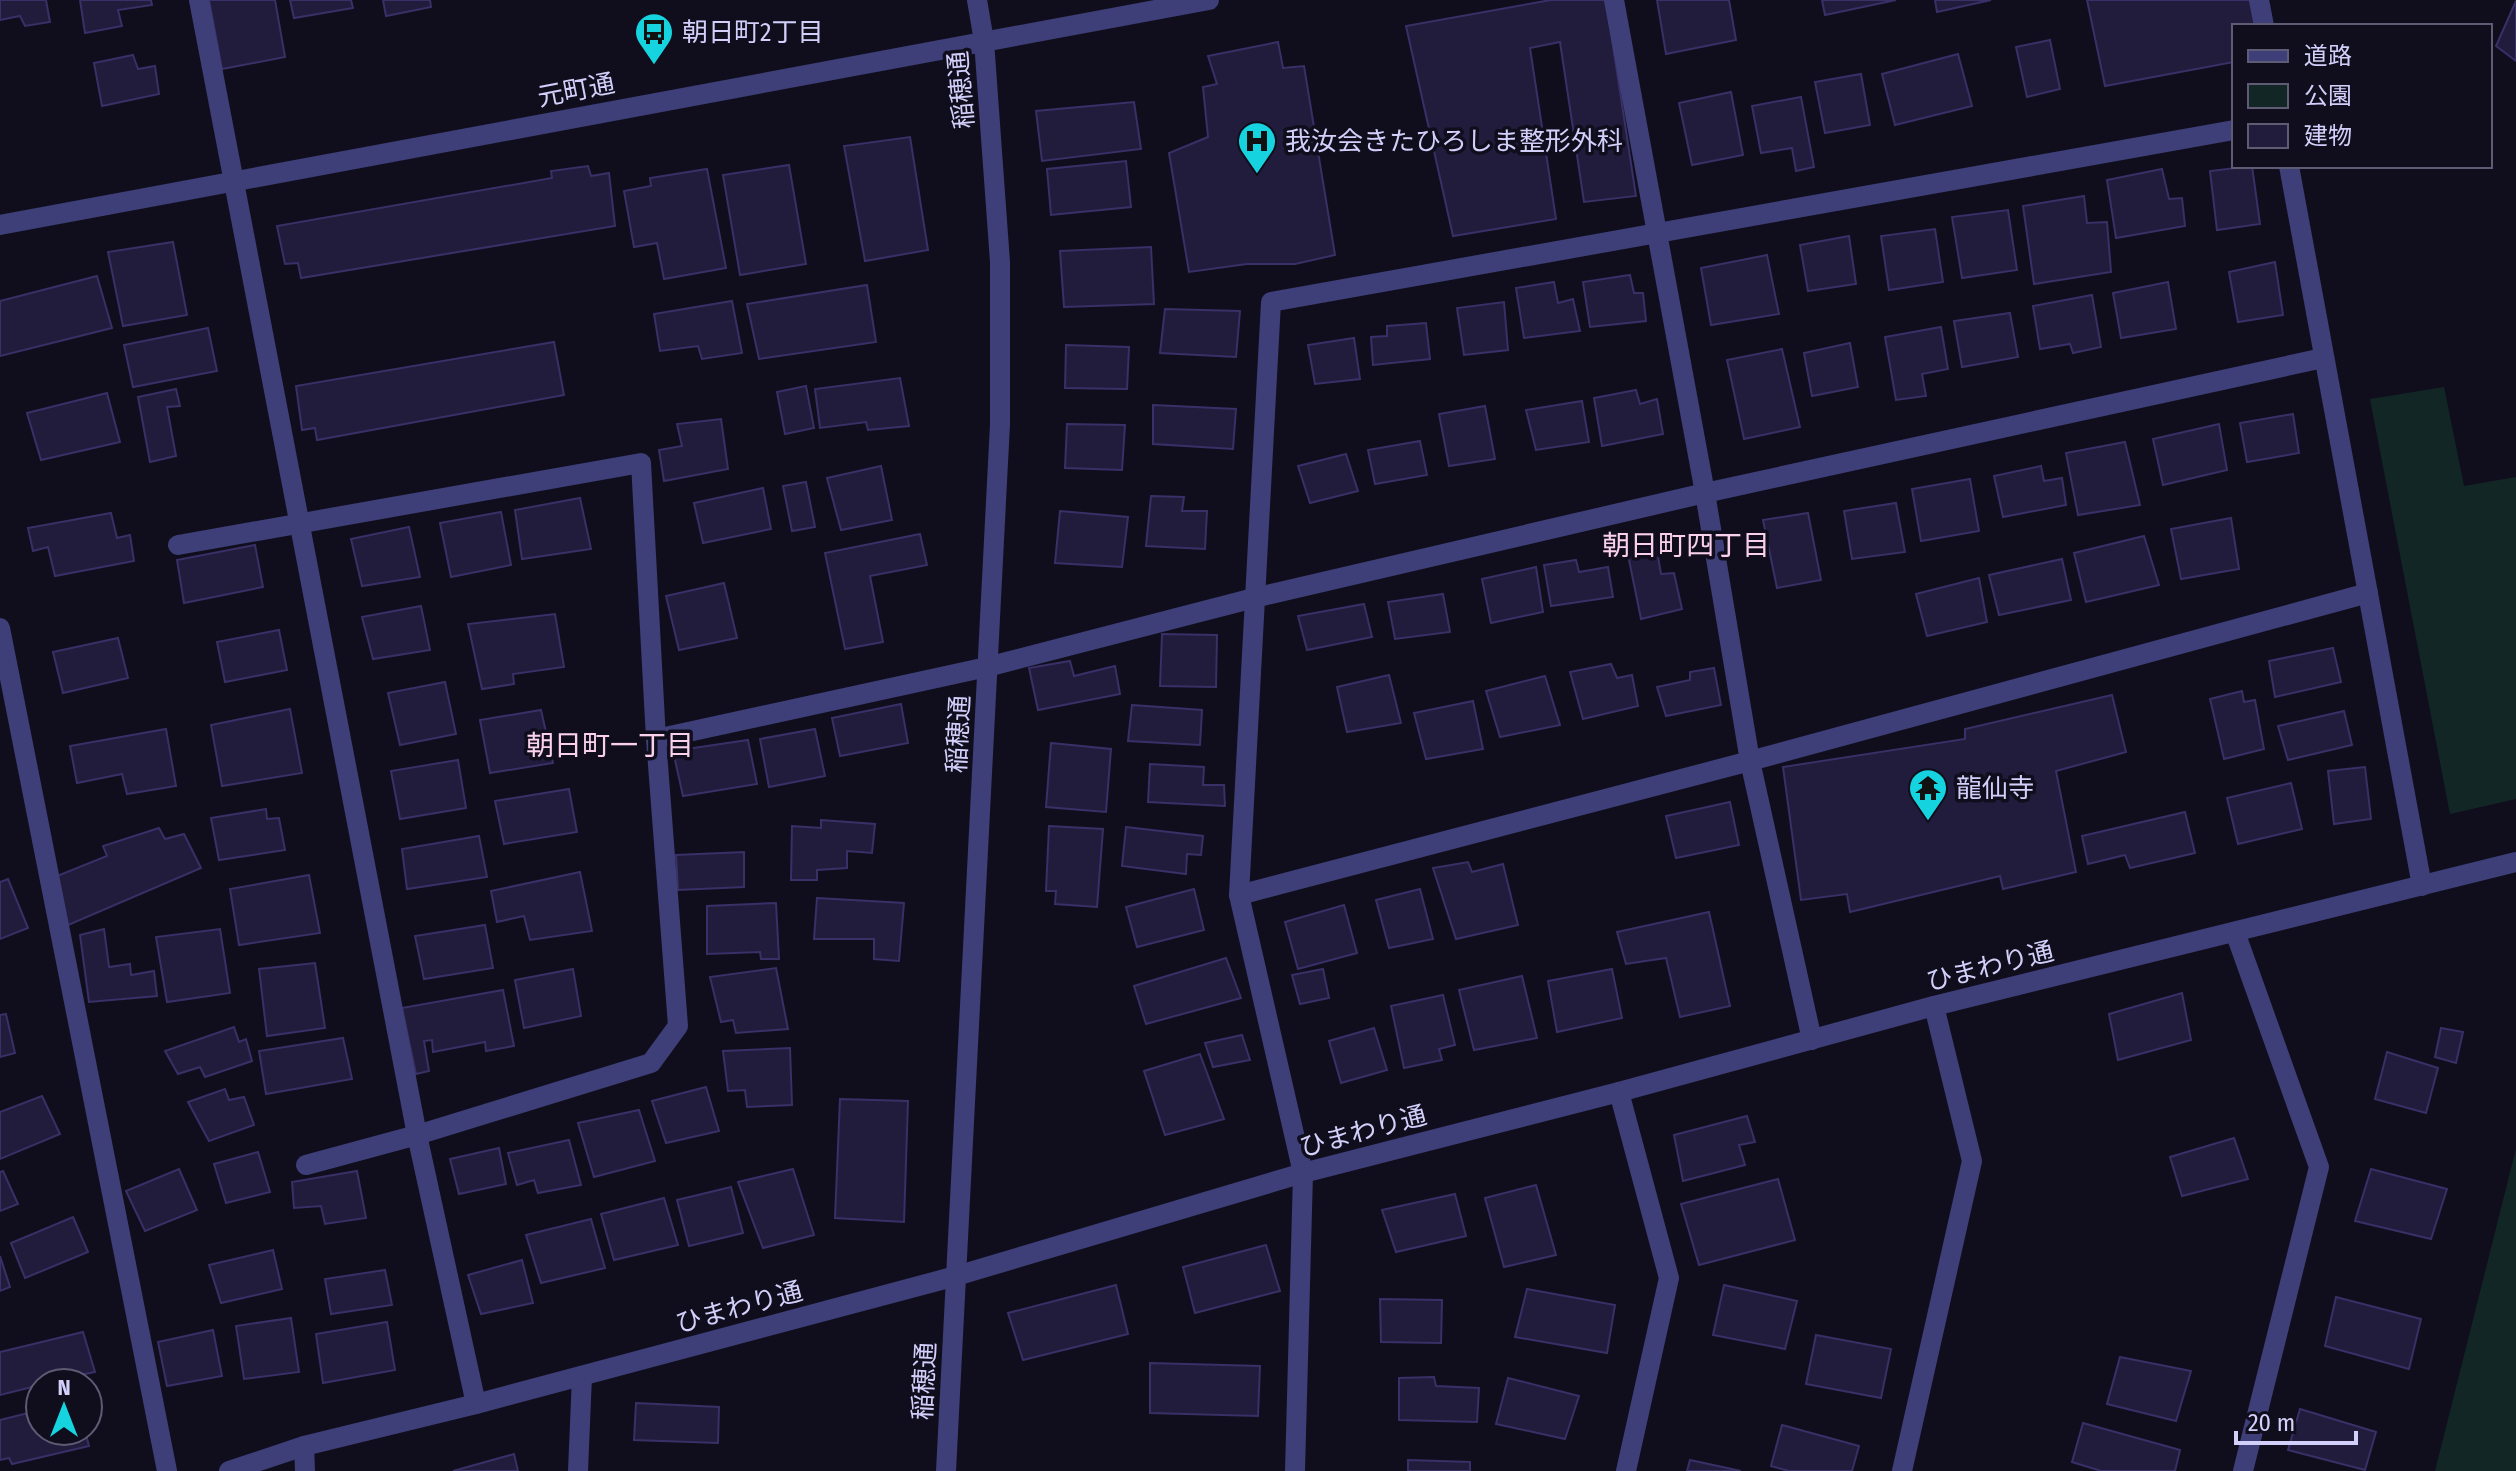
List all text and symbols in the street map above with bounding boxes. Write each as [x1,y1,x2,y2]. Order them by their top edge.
bus stop icon: 朝日町2丁目 [633,11,675,66]
place label: 朝日町2丁目 [682,17,823,48]
legend [2232,24,2492,168]
text: 道路 [2304,42,2352,70]
street label: 稲穂通 [943,50,980,130]
street label: 元町通 [535,68,617,113]
text: 公園 [2304,82,2352,110]
hospital icon: 我汝会きたひろしま整形外科 [1236,120,1278,175]
text: 建物 [2304,122,2352,150]
place label: 我汝会きたひろしま整形外科 [1285,126,1623,157]
district label: 朝日町四丁目 [1602,529,1770,562]
street label: 稲穂通 [941,694,976,774]
district label: 朝日町一丁目 [526,729,694,762]
temple icon: 龍仙寺 [1907,767,1949,822]
place label: 龍仙寺 [1956,773,2034,804]
street label: ひまわり通 [1923,936,2057,997]
street label: ひまわり通 [1296,1100,1430,1163]
street label: ひまわり通 [672,1276,806,1339]
street label: 稲穂通 [907,1341,942,1421]
north arrow [24,1367,104,1447]
text: N [57,1374,71,1401]
scale bar [2236,1395,2356,1445]
text: 20 m [2248,1409,2295,1437]

